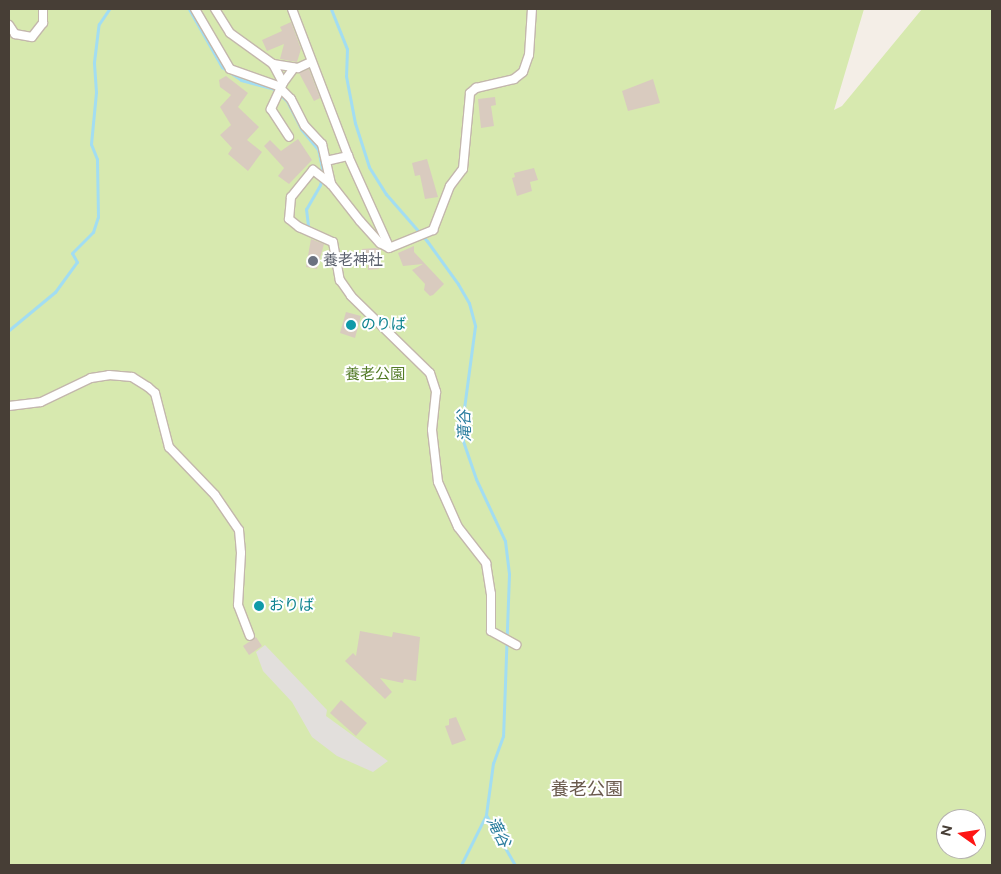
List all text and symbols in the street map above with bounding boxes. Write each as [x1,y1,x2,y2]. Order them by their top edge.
place label: 養老神社 [323,252,383,270]
marker: 養老神社 [307,255,319,267]
place label: のりば [361,316,406,334]
marker: のりば [345,319,357,331]
park label: 養老公園 [345,366,405,384]
water label: 滝谷 [455,410,475,442]
place label: おりば [269,597,314,615]
marker: おりば [253,600,265,612]
district label: 養老公園 [551,778,623,800]
north arrow [936,809,986,859]
water label: 滝谷 [482,813,514,851]
text: N [937,824,956,838]

